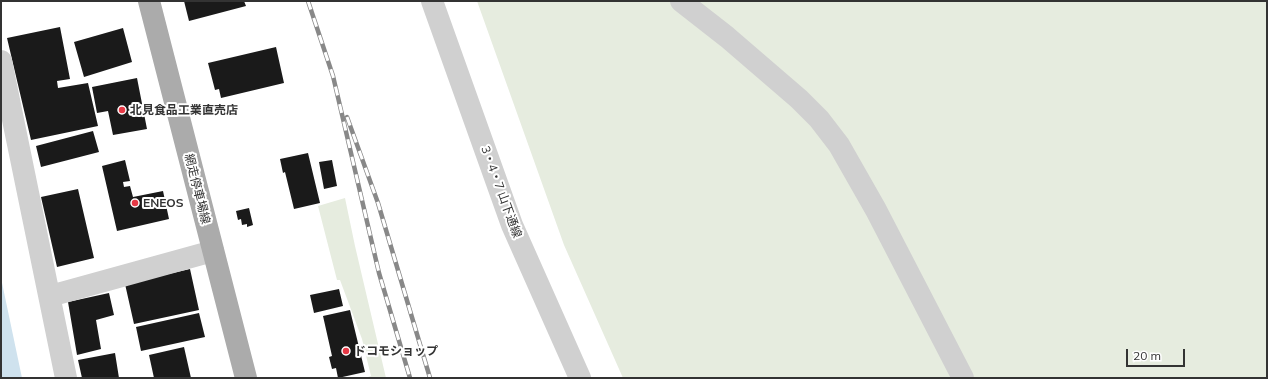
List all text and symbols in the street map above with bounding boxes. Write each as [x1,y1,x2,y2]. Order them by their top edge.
place label: 北見食品工業直売店 [130,103,238,117]
marker: 北見食品工業直売店 [117,105,127,115]
street label: 3・4・7 山下通線 [478,144,524,240]
street label: 網走停車場線 [181,152,213,226]
place label: ENEOS [143,196,184,210]
marker: ENEOS [130,198,140,208]
scale bar [1128,341,1187,367]
place label: ドコモショップ [354,344,438,358]
marker: ドコモショップ [341,346,351,356]
text: 20 m [1133,348,1161,363]

